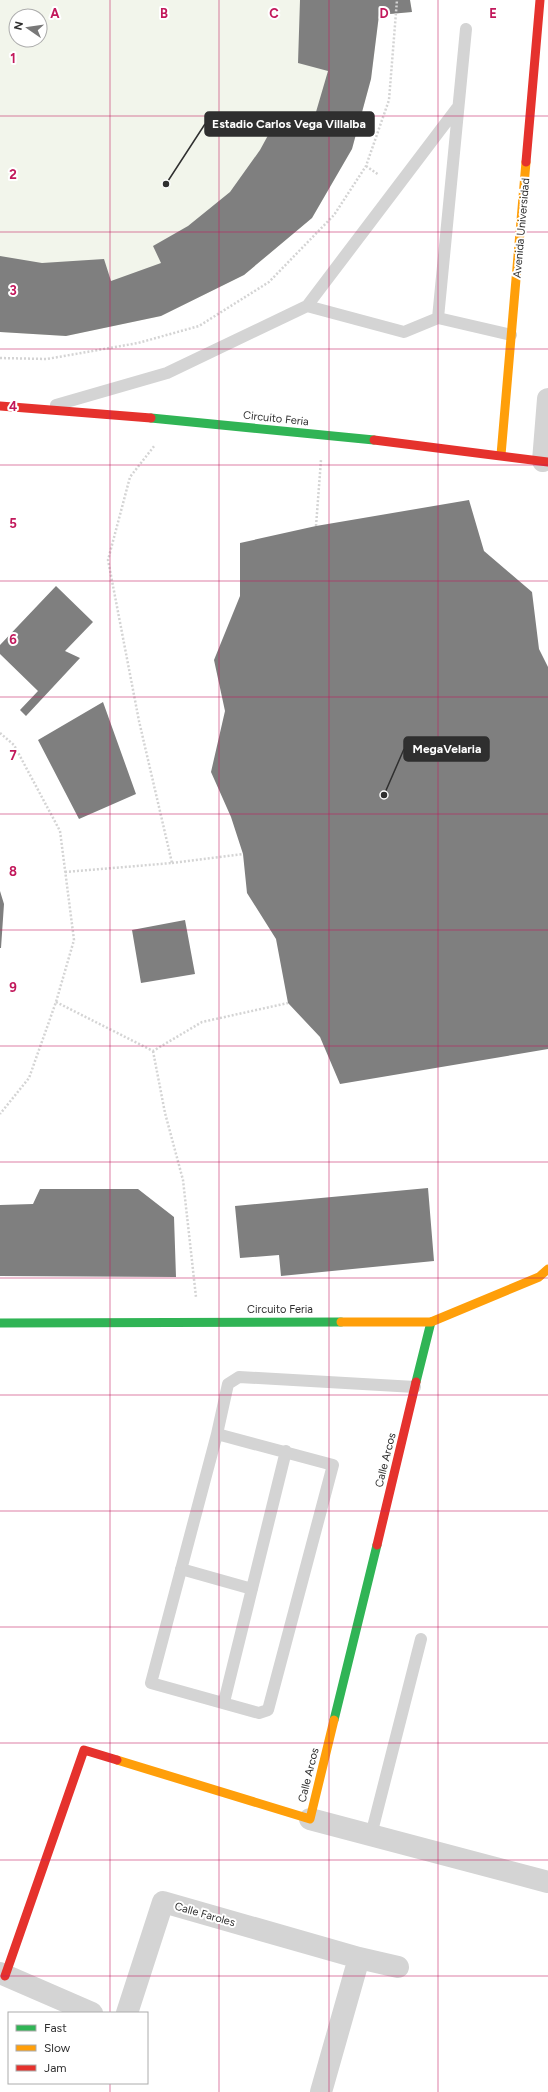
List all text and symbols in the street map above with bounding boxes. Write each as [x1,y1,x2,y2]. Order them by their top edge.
text: A [50,6,60,21]
text: B [160,6,168,21]
text: C [269,6,279,21]
text: D [379,6,389,21]
text: E [489,6,497,21]
north arrow [8,8,48,48]
text: N [11,20,26,31]
text: 1 [10,51,16,66]
callout: Estadio Carlos Vega Villalba [205,112,374,136]
text: Estadio Carlos Vega Villalba [212,117,366,131]
text: 2 [9,167,17,182]
street label: Avenida Universidad [511,177,532,279]
text: 3 [9,283,17,298]
text: 4 [9,399,17,414]
street label: Circuito Feria [243,409,309,428]
text: 5 [9,516,17,531]
text: 6 [9,632,17,647]
callout: MegaVelaria [404,737,489,761]
text: MegaVelaria [413,742,481,756]
text: 7 [9,748,17,763]
text: 8 [9,864,17,879]
text: 9 [9,980,17,995]
street label: Circuito Feria [247,1303,313,1316]
street label: Calle Arcos [372,1432,399,1489]
street label: Calle Arcos [295,1747,322,1804]
street label: Calle Faroles [173,1900,237,1929]
legend [8,2012,148,2084]
text: Fast [44,2021,67,2035]
text: Slow [44,2041,71,2055]
text: Jam [44,2061,67,2075]

